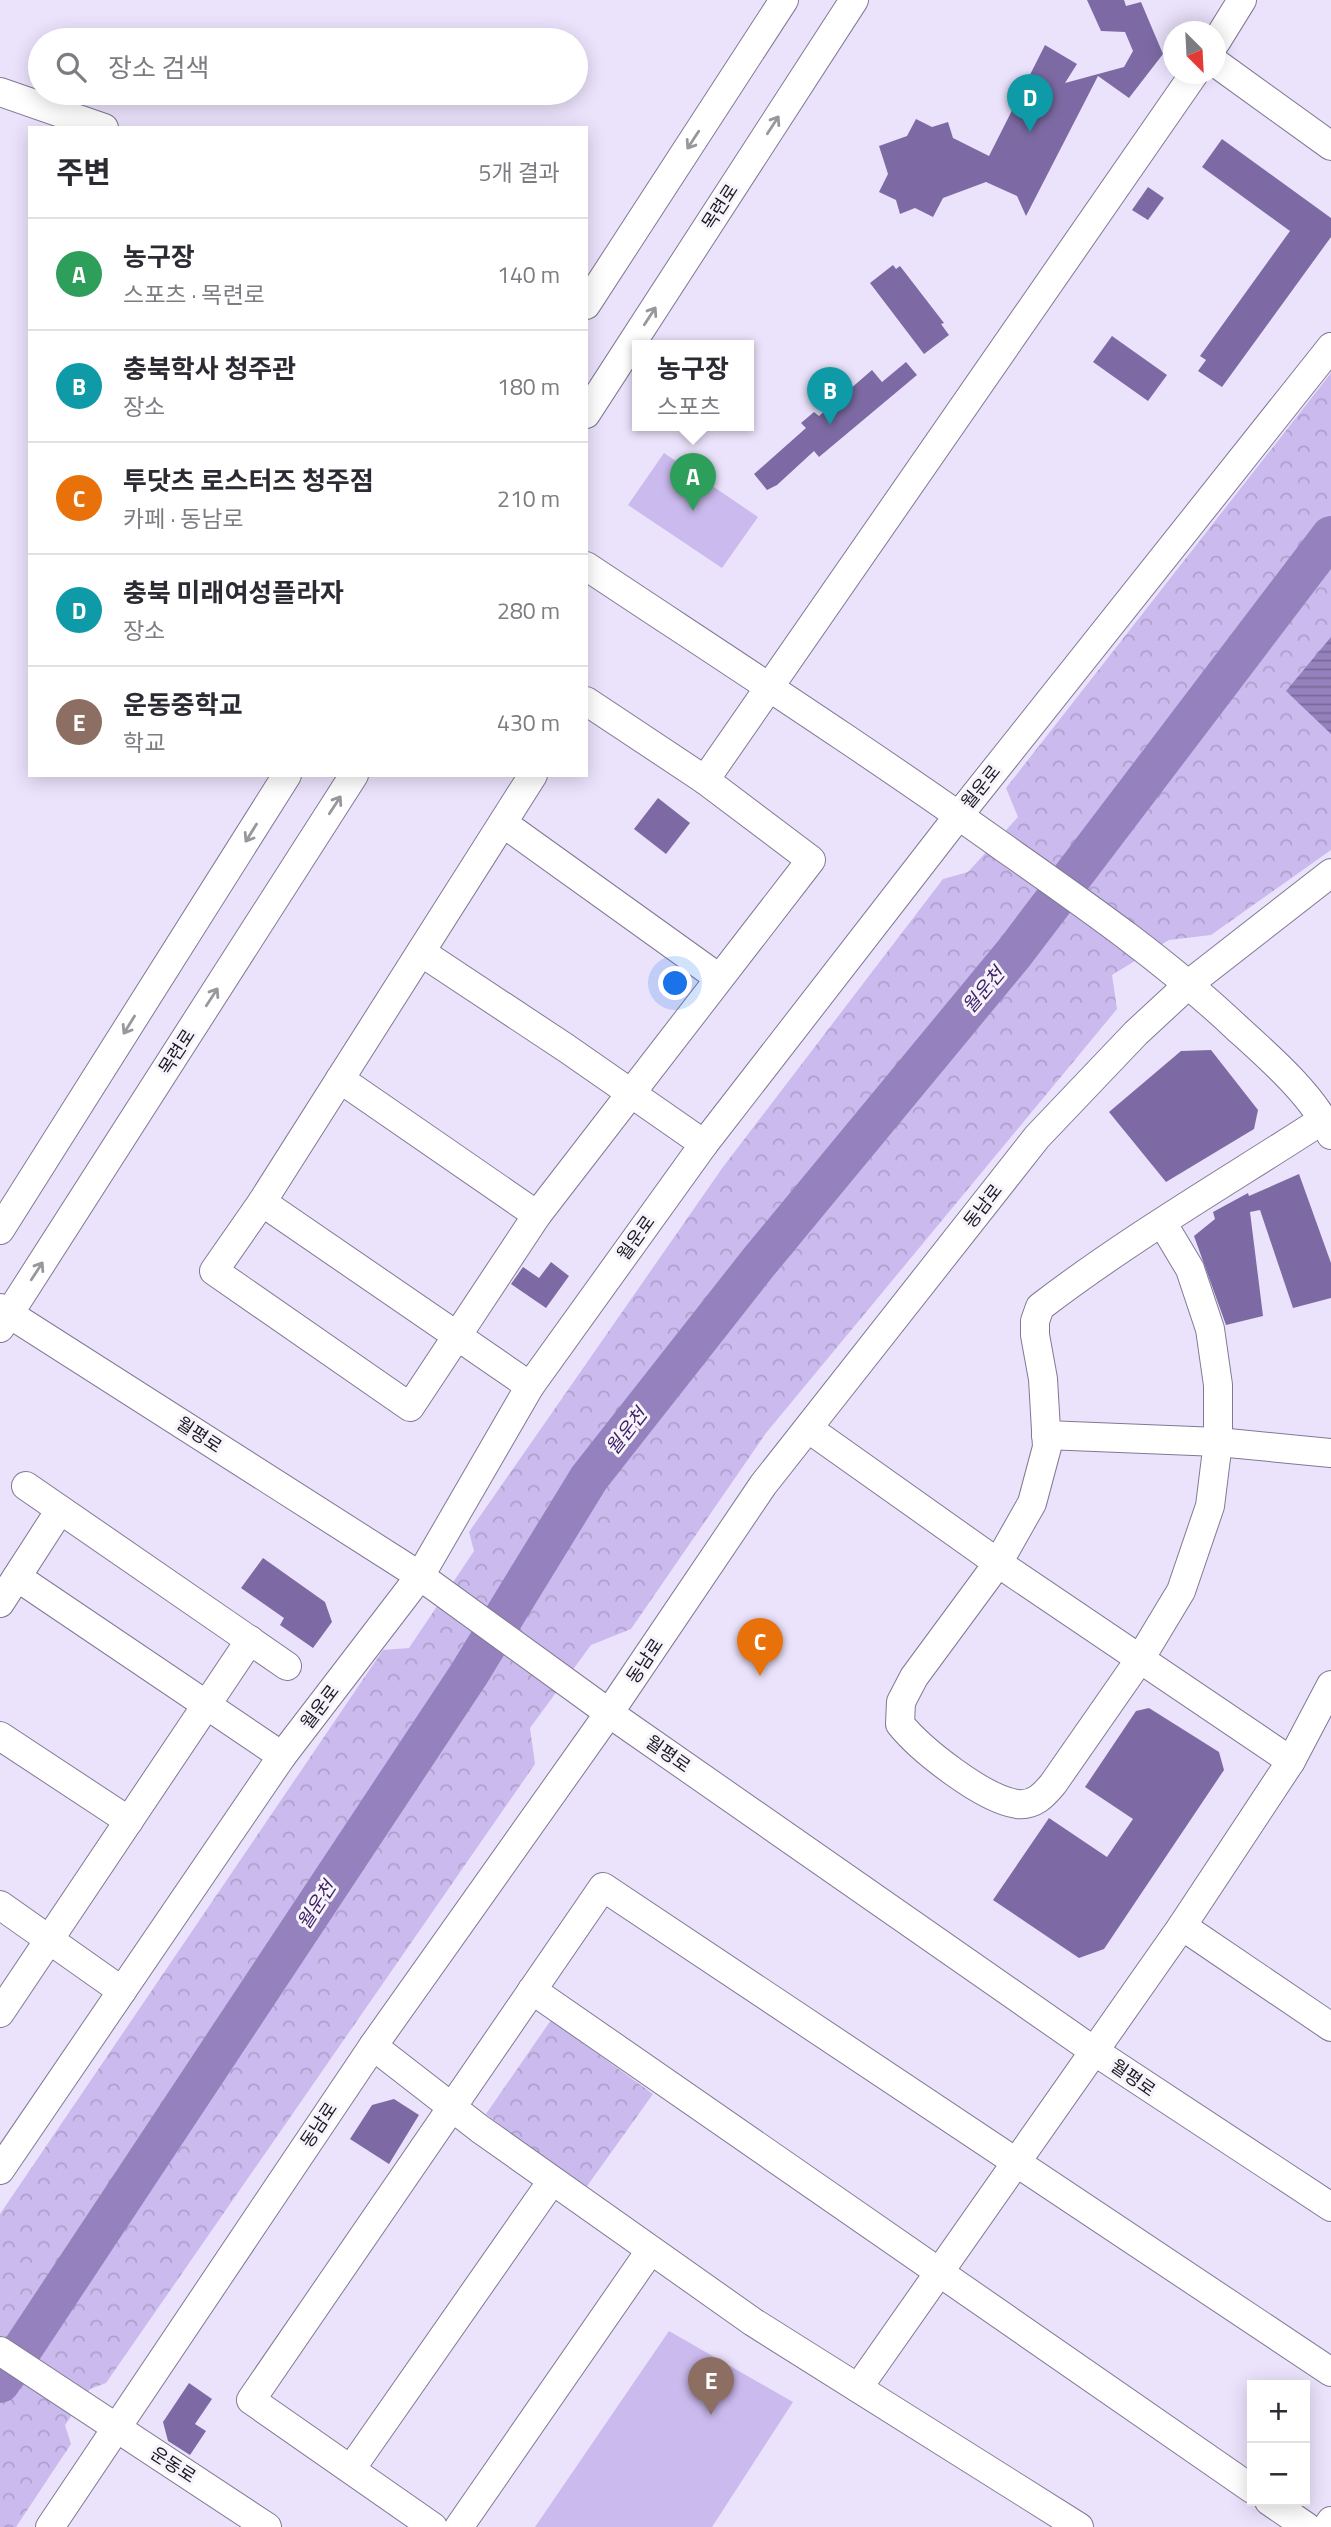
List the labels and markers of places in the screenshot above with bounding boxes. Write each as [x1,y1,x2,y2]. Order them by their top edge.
pin: D [1007,74,1053,132]
pin: B [807,367,853,425]
pin: A [670,453,716,511]
pin: C [737,1618,783,1676]
pin: E [688,2357,734,2415]

